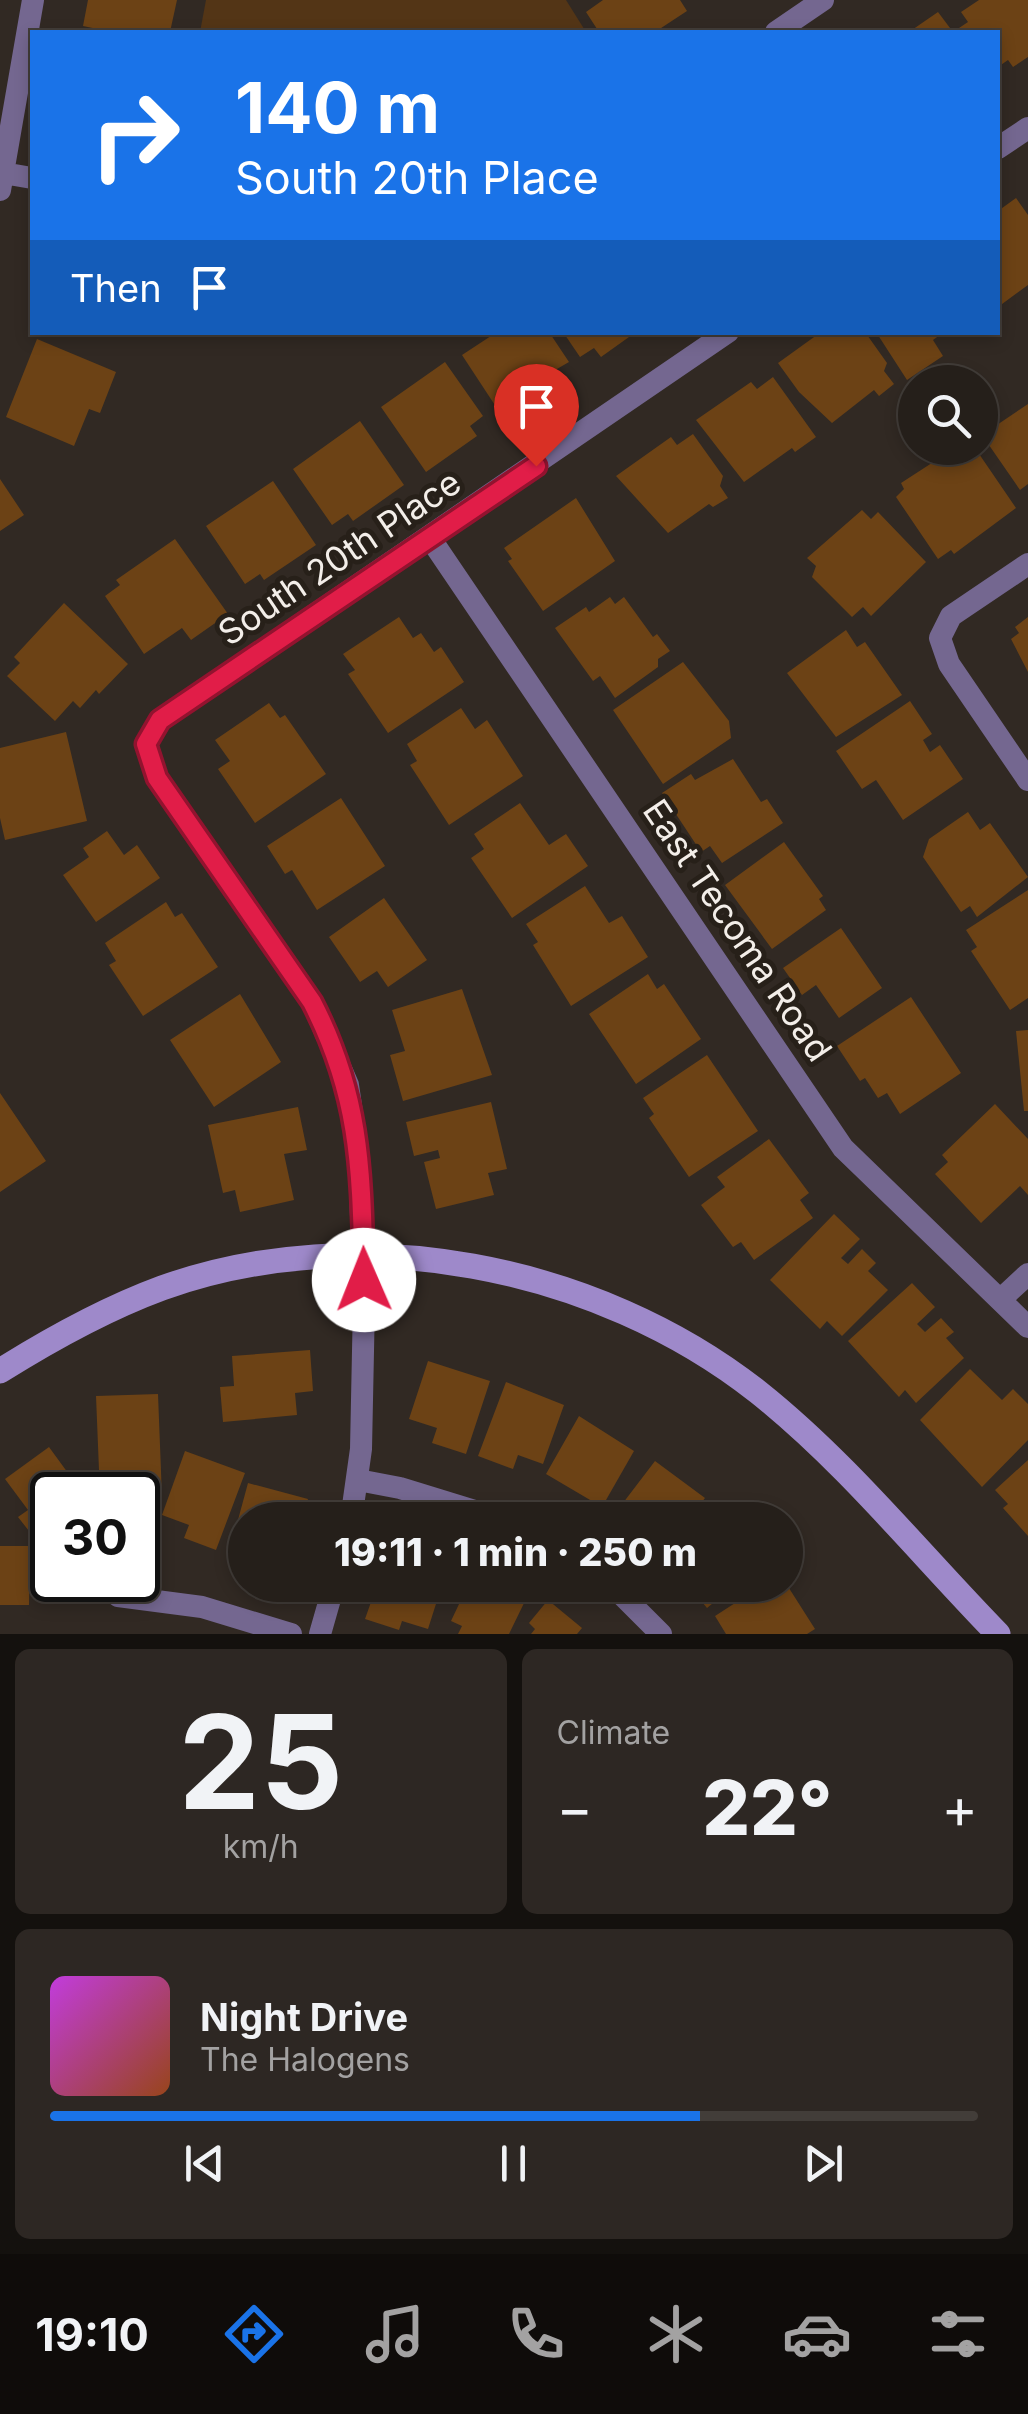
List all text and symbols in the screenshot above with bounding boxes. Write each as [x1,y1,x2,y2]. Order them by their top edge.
text: 140 m [235,65,440,150]
icon: right [70,70,200,200]
text: South 20th Place [235,150,599,205]
icon: arrive [182,260,237,315]
text: Then [70,265,162,311]
pin [494,364,579,467]
map controls [898,365,998,465]
button: search [898,365,998,465]
icon: arrive [509,379,564,434]
street label: South 20th Place [210,460,468,654]
street label: East Tecoma Road [635,791,841,1069]
position arrow [312,1228,416,1332]
speed limit sign: 30 [30,1472,160,1602]
text: 19:11 · 1 min · 250 m [334,1529,697,1575]
text: 25 [178,1683,343,1840]
text: Climate [557,1713,670,1752]
text: 22° [702,1762,832,1853]
text: − [557,1775,593,1841]
text: + [942,1775,978,1841]
text: km/h [223,1827,299,1866]
text: Night Drive [200,1994,408,2040]
text: The Halogens [200,2040,410,2079]
icon: previous [177,2136,232,2191]
icon: pause [486,2136,541,2191]
icon: next [796,2136,851,2191]
icon: directions [219,2299,289,2369]
icon: music [360,2299,430,2369]
icon: phone [501,2299,571,2369]
icon: climate [641,2299,711,2369]
icon: car [782,2299,852,2369]
icon: filters [923,2299,993,2369]
text: 19:10 [35,2307,149,2362]

